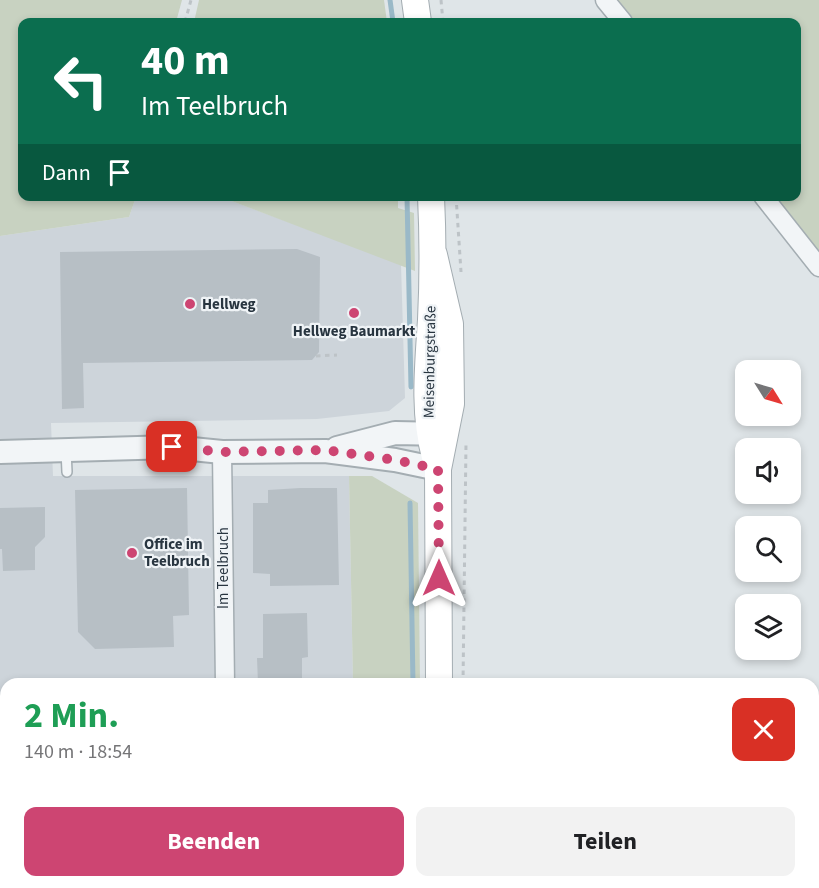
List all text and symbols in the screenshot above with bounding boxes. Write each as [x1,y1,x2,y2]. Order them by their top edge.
text: 40 m [141,31,230,91]
icon: left [42,42,120,120]
text: Im Teelbruch [141,87,288,126]
icon: arrive [103,156,136,189]
text: Dann [42,157,91,189]
place label: Hellweg [202,294,256,315]
marker: Hellweg [183,297,197,311]
marker: Hellweg Baumarkt [347,306,361,320]
street label: Meisenburgstraße [419,306,441,418]
place label: Hellweg Baumarkt [293,321,415,342]
north arrow [735,360,801,426]
map controls [735,360,801,660]
pin [146,421,197,472]
icon: arrive [155,430,188,463]
button: sound [735,438,801,504]
button: search [735,516,801,582]
street label: Im Teelbruch [213,527,234,609]
place label: Office im Teelbruch [144,534,210,572]
marker: Office im Teelbruch [125,546,139,560]
position arrow [407,546,471,610]
button: layers [735,594,801,660]
text: 2 Min. [24,690,119,741]
button: close [732,698,795,761]
text: 140 m · 18:54 [24,738,132,766]
button: Beenden [24,807,404,876]
button: Teilen [416,807,795,876]

